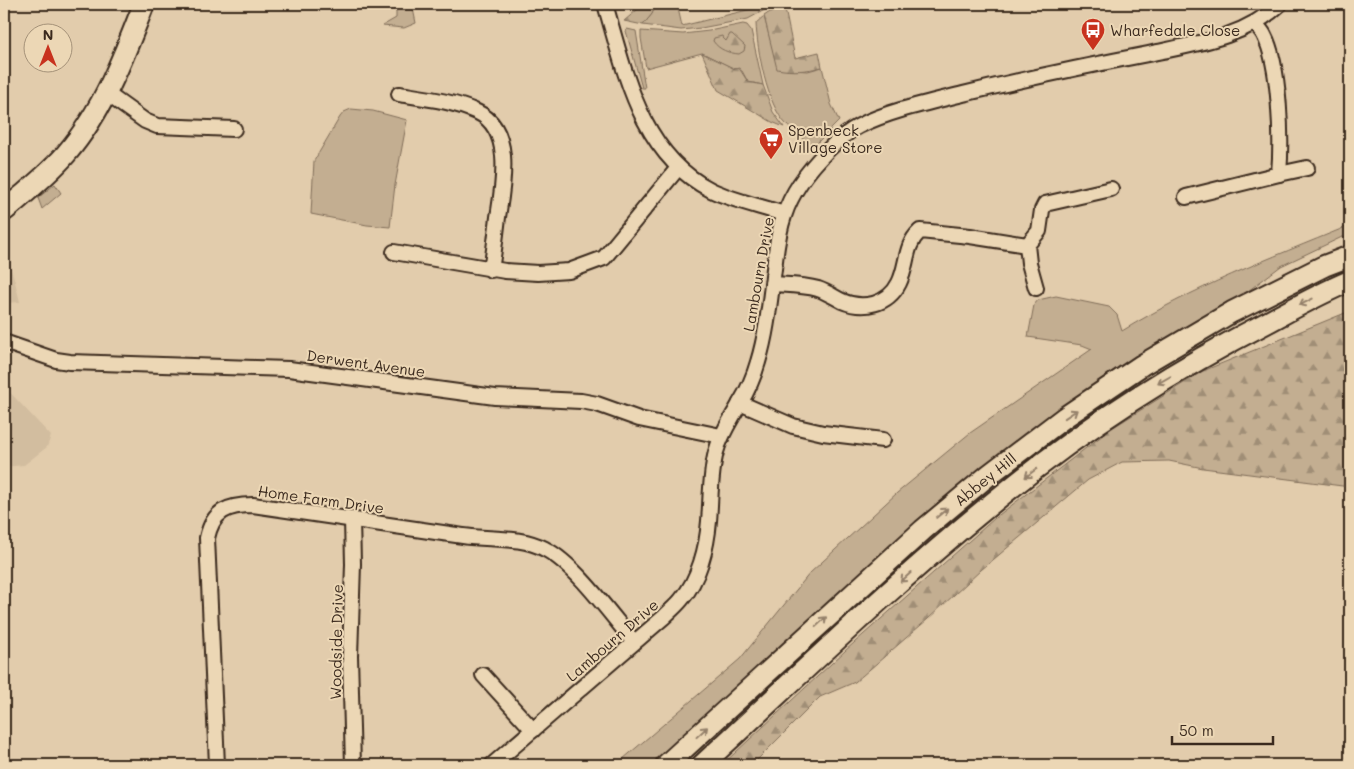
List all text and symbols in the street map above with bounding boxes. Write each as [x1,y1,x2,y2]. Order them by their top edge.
bus stop icon: Wharfedale Close [1080,17,1106,51]
place label: Wharfedale Close [1110,20,1240,40]
north arrow [22,22,72,72]
text: N [43,25,53,44]
place label: Spenbeck Village Store [788,120,883,157]
supermarket icon: Spenbeck Village Store [758,126,784,160]
street label: Lambourn Drive [738,215,778,333]
one-way arrow [1299,297,1314,307]
street label: Derwent Avenue [305,345,427,381]
one-way arrow [1157,376,1172,386]
one-way arrow [1063,408,1077,418]
street label: Abbey Hill [950,448,1020,510]
one-way arrow [1024,468,1038,478]
street label: Home Farm Drive [257,480,385,518]
one-way arrow [936,508,949,519]
one-way arrow [899,571,912,583]
street label: Woodside Drive [325,584,347,700]
street label: Lambourn Drive [562,594,662,686]
one-way arrow [815,616,828,628]
scale bar [1172,714,1273,746]
text: 50 m [1179,720,1214,740]
one-way arrow [696,726,708,738]

